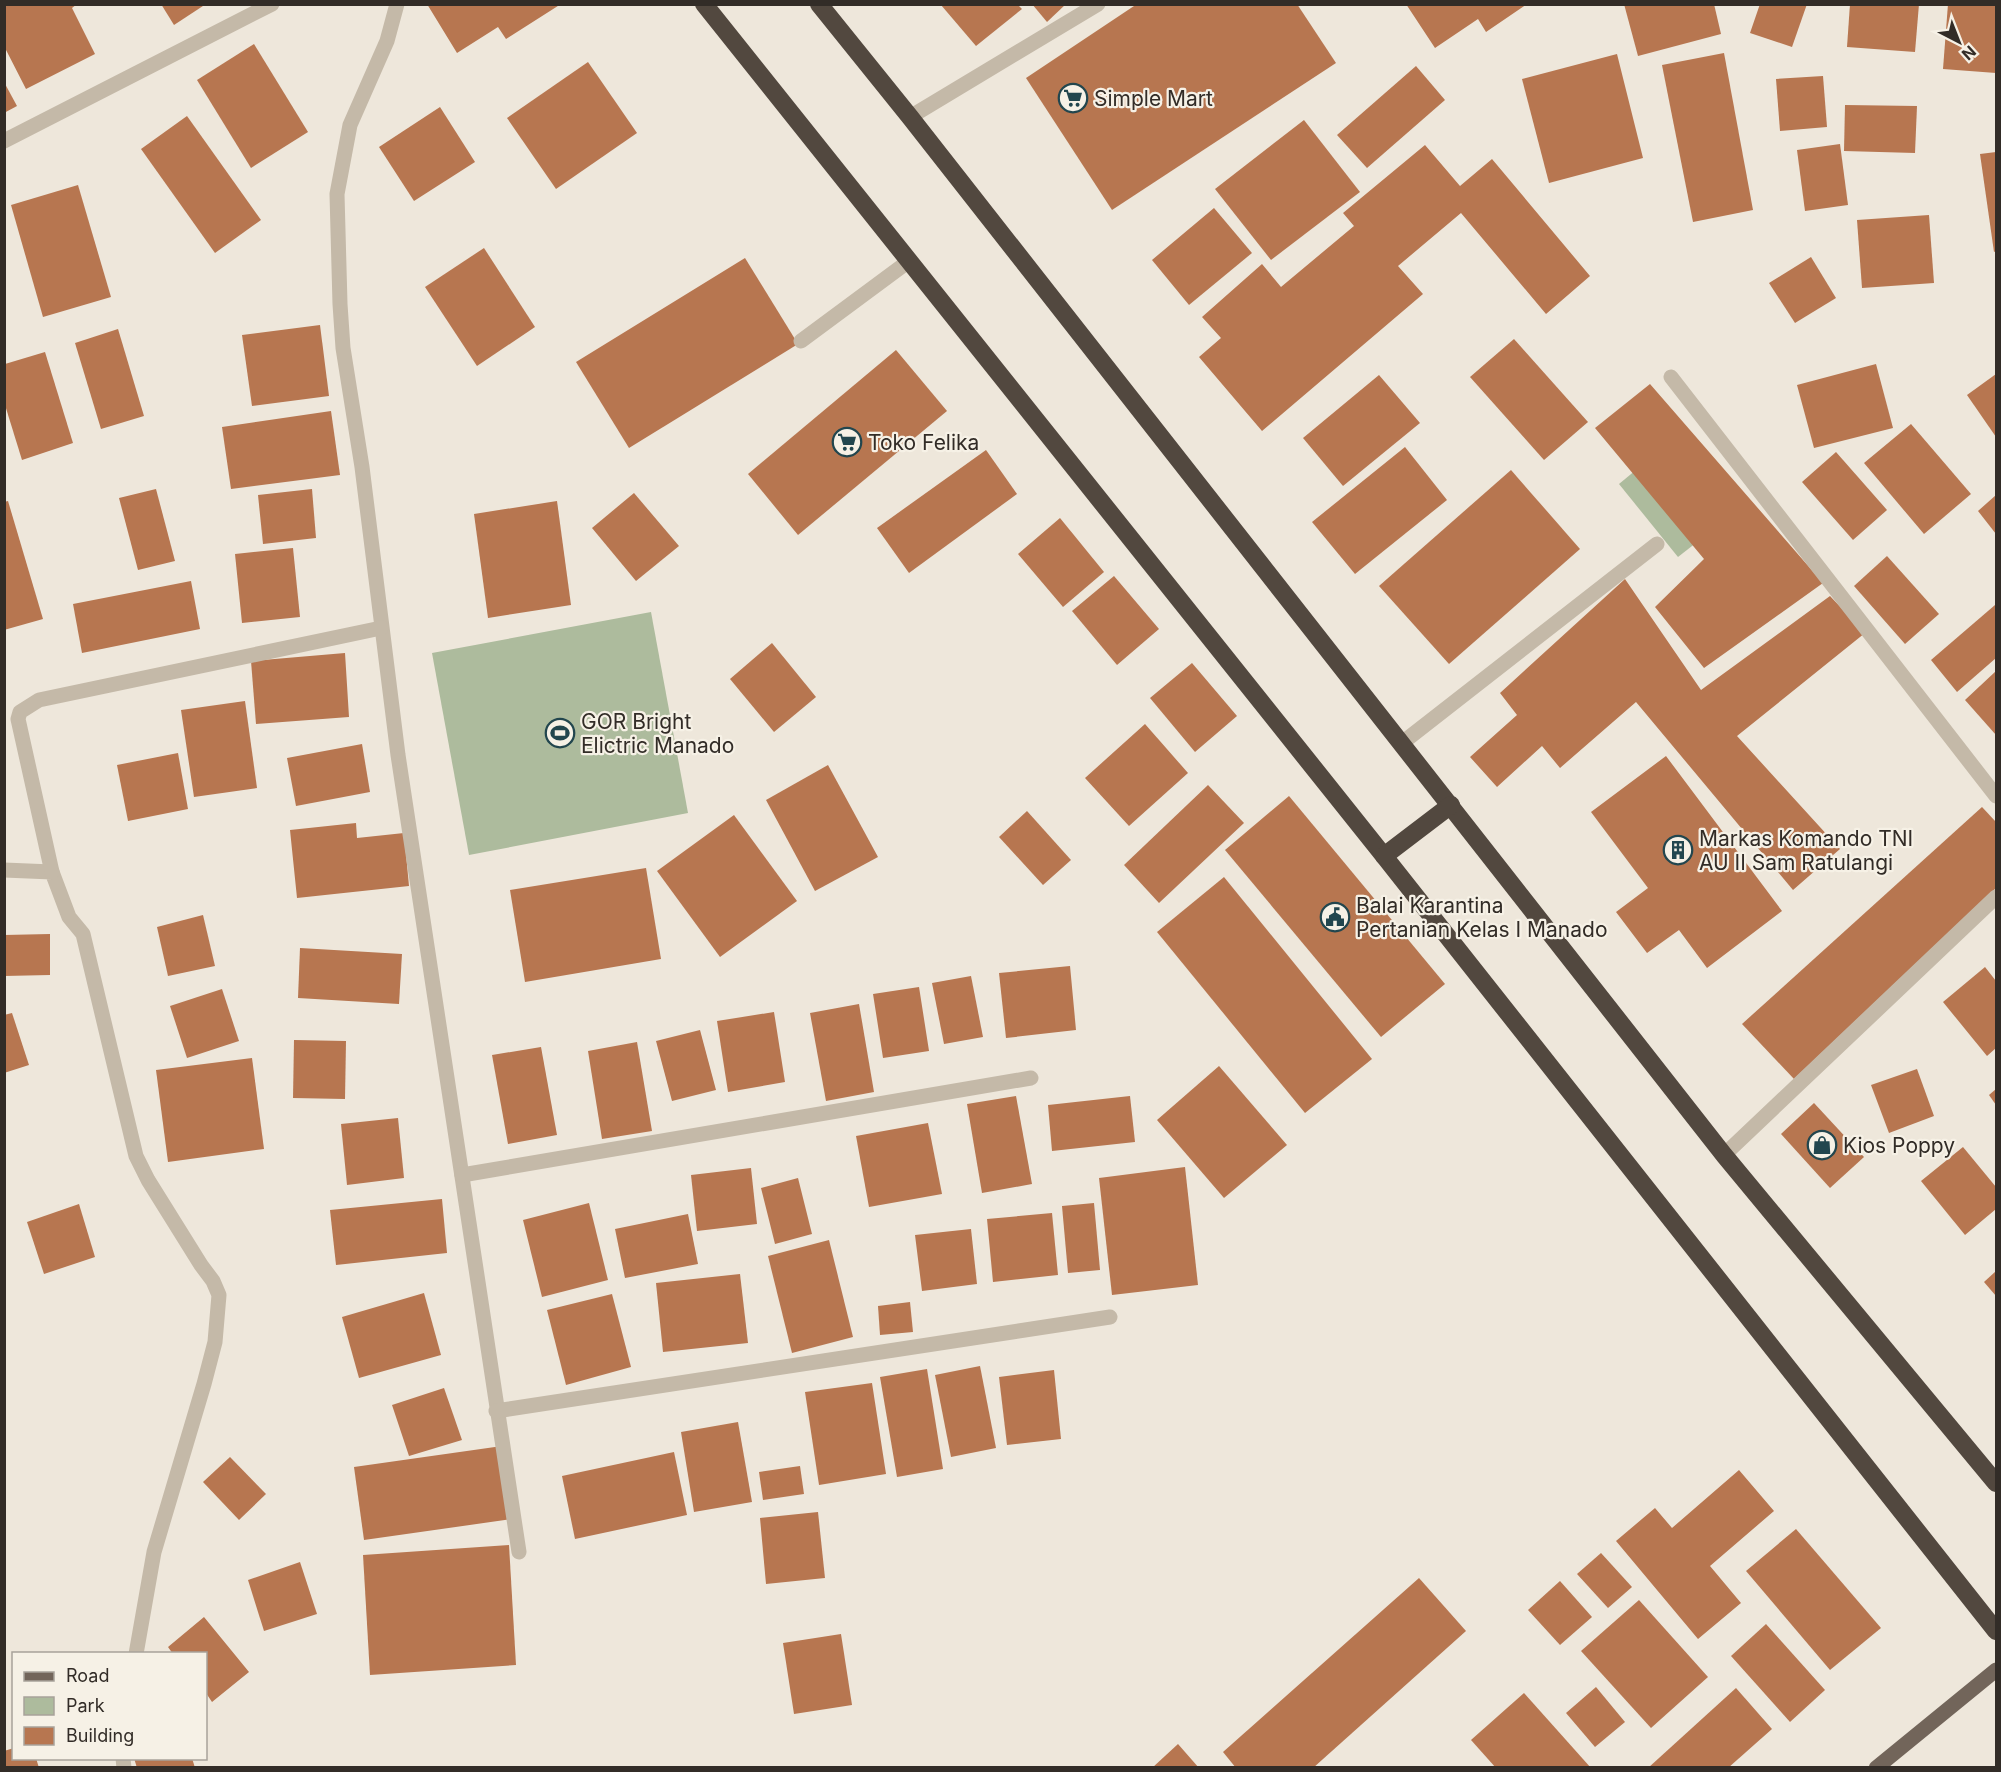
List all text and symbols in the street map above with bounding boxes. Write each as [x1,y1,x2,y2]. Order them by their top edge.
north arrow [1929,12,1989,72]
text: N [1958,42,1980,65]
supermarket icon: Simple Mart [1057,82,1089,114]
place label: Simple Mart [1094,86,1213,111]
supermarket icon: Toko Felika [831,426,863,458]
place label: Toko Felika [868,430,979,455]
place label: GOR Bright Elictric Manado [581,709,734,758]
sports icon: GOR Bright Elictric Manado [544,717,576,749]
place label: Markas Komando TNI AU II Sam Ratulangi [1699,826,1913,875]
building icon: Markas Komando TNI AU II Sam Ratulangi [1662,834,1694,866]
place label: Balai Karantina Pertanian Kelas I Manado [1356,893,1608,942]
public building icon: Balai Karantina Pertanian Kelas I Manado [1319,901,1351,933]
shop icon: Kios Poppy [1806,1129,1838,1161]
place label: Kios Poppy [1843,1133,1955,1158]
legend [12,1652,207,1760]
text: Road [66,1665,109,1686]
text: Park [66,1695,105,1716]
text: Building [66,1725,134,1746]

